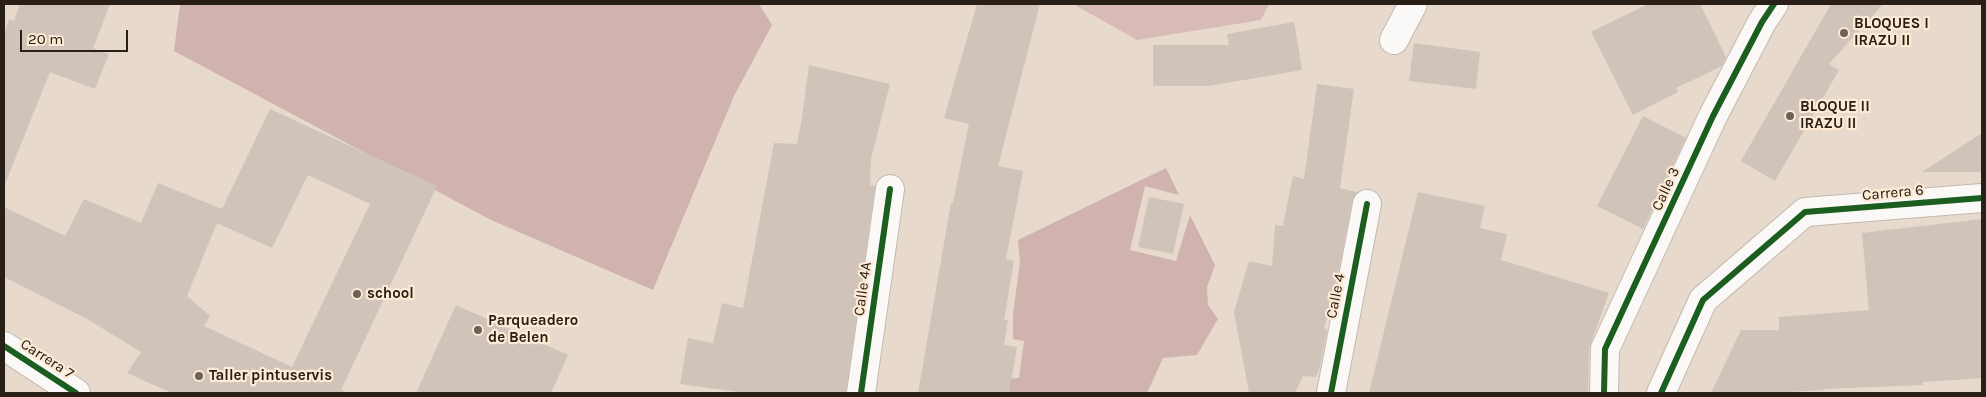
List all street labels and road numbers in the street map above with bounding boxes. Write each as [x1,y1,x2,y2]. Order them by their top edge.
street label: Calle 3 [1648,164,1684,214]
street label: Carrera 6 [1861,181,1925,205]
street label: Calle 4A [850,261,876,317]
street label: Calle 4 [1323,272,1349,320]
street label: Carrera 7 [17,335,77,383]

